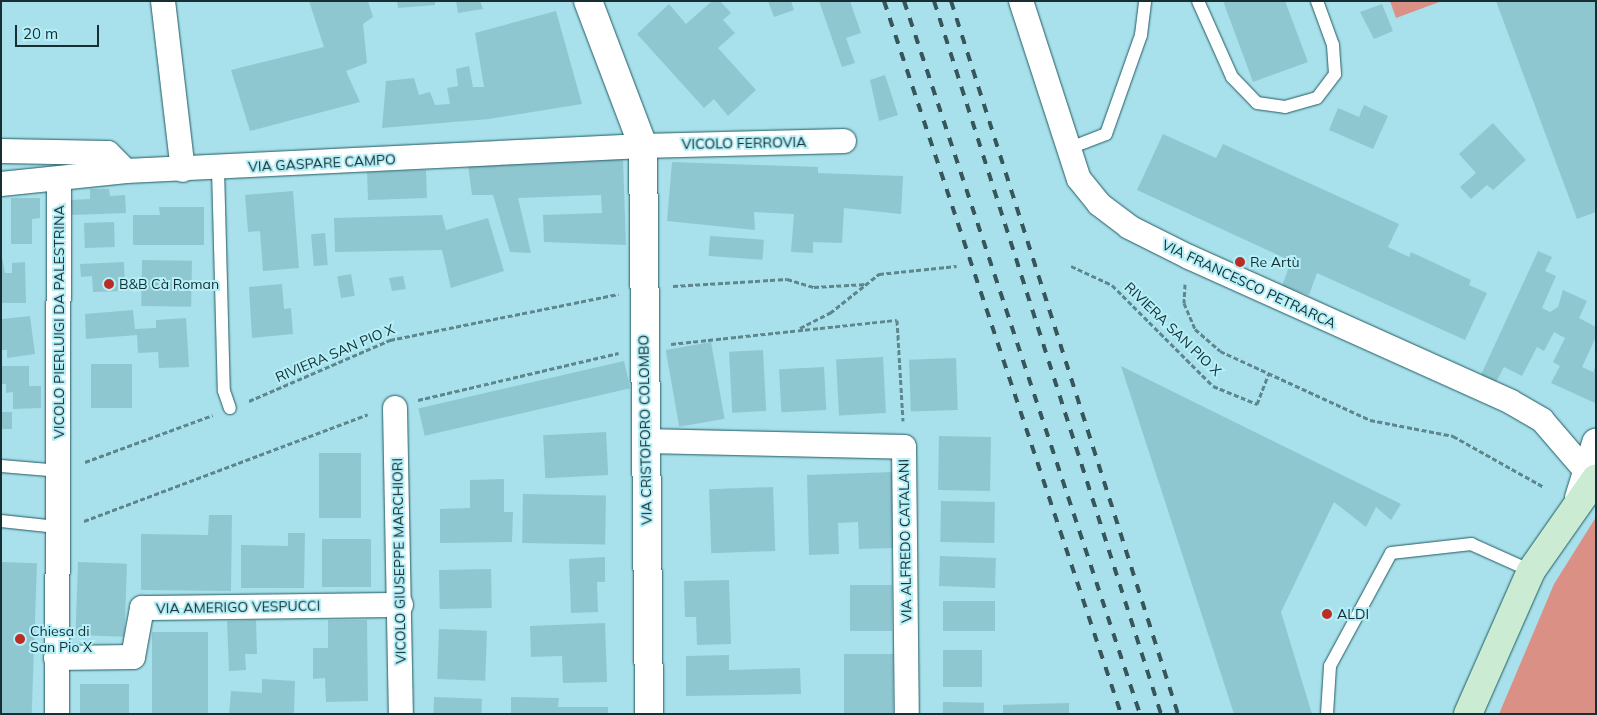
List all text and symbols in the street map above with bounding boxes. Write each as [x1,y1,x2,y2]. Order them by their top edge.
scale bar [18,15,101,47]
text: 20 m [23,24,58,43]
street label: VICOLO FERROVIA [681,134,807,152]
street label: VIA GASPARE CAMPO [248,151,396,175]
street label: VICOLO PIERLUIGI DA PALESTRINA [51,205,67,439]
street label: VIA FRANCESCO PETRARCA [1159,236,1339,332]
place label: Re Artù [1250,254,1300,270]
marker: Re Artù [1234,256,1246,268]
place label: B&B Cà Roman [119,276,219,292]
marker: B&B Cà Roman [103,278,115,290]
street label: RIVIERA SAN PIO X [1121,279,1225,379]
street label: RIVIERA SAN PIO X [273,320,397,386]
street label: VIA CRISTOFORO COLOMBO [635,335,655,525]
street label: VICOLO GIUSEPPE MARCHIORI [389,458,409,664]
street label: VIA ALFREDO CATALANI [895,459,915,623]
street label: VIA AMERIGO VESPUCCI [156,597,320,617]
place label: ALDI [1337,606,1369,622]
marker: ALDI [1321,608,1333,620]
place label: Chiesa di San Pio X [30,623,92,656]
marker: Chiesa di San Pio X [14,633,26,645]

